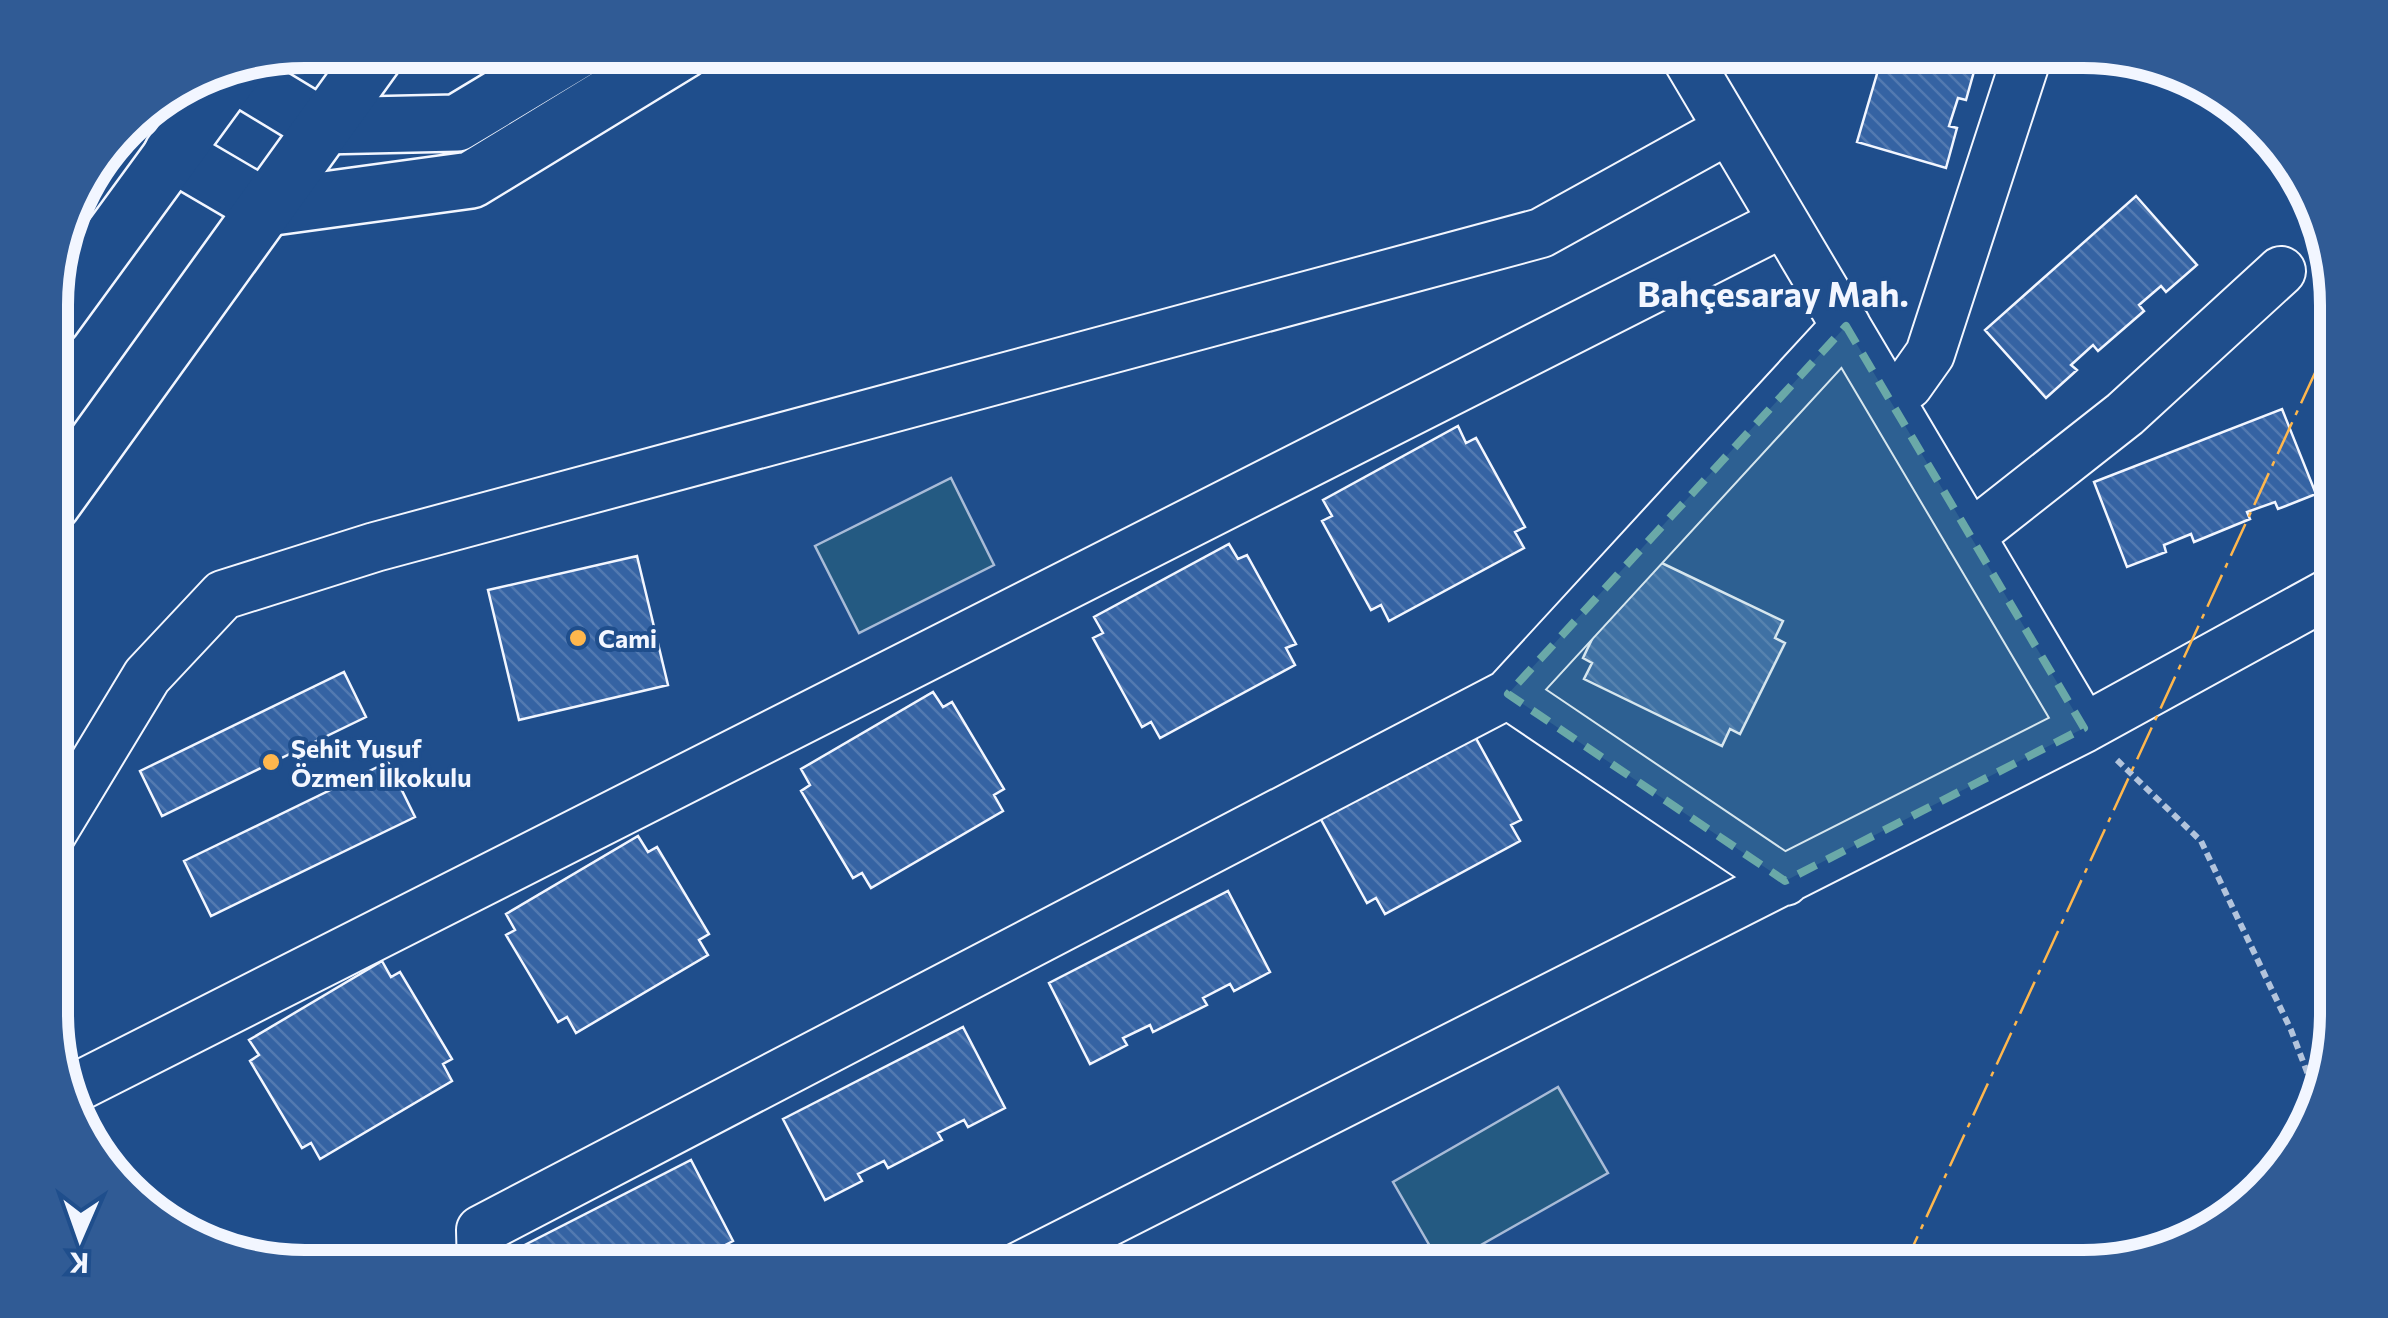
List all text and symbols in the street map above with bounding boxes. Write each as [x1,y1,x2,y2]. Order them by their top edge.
district label: Bahçesaray Mah. [1637,271,1909,314]
place label: Cami [598,623,657,653]
marker: Cami [567,627,589,649]
place label: Şehit Yusuf Özmen İlkokulu [291,733,471,792]
marker: Şehit Yusuf Özmen İlkokulu [260,751,282,773]
north arrow [30,1188,130,1288]
text: K [68,1247,89,1281]

